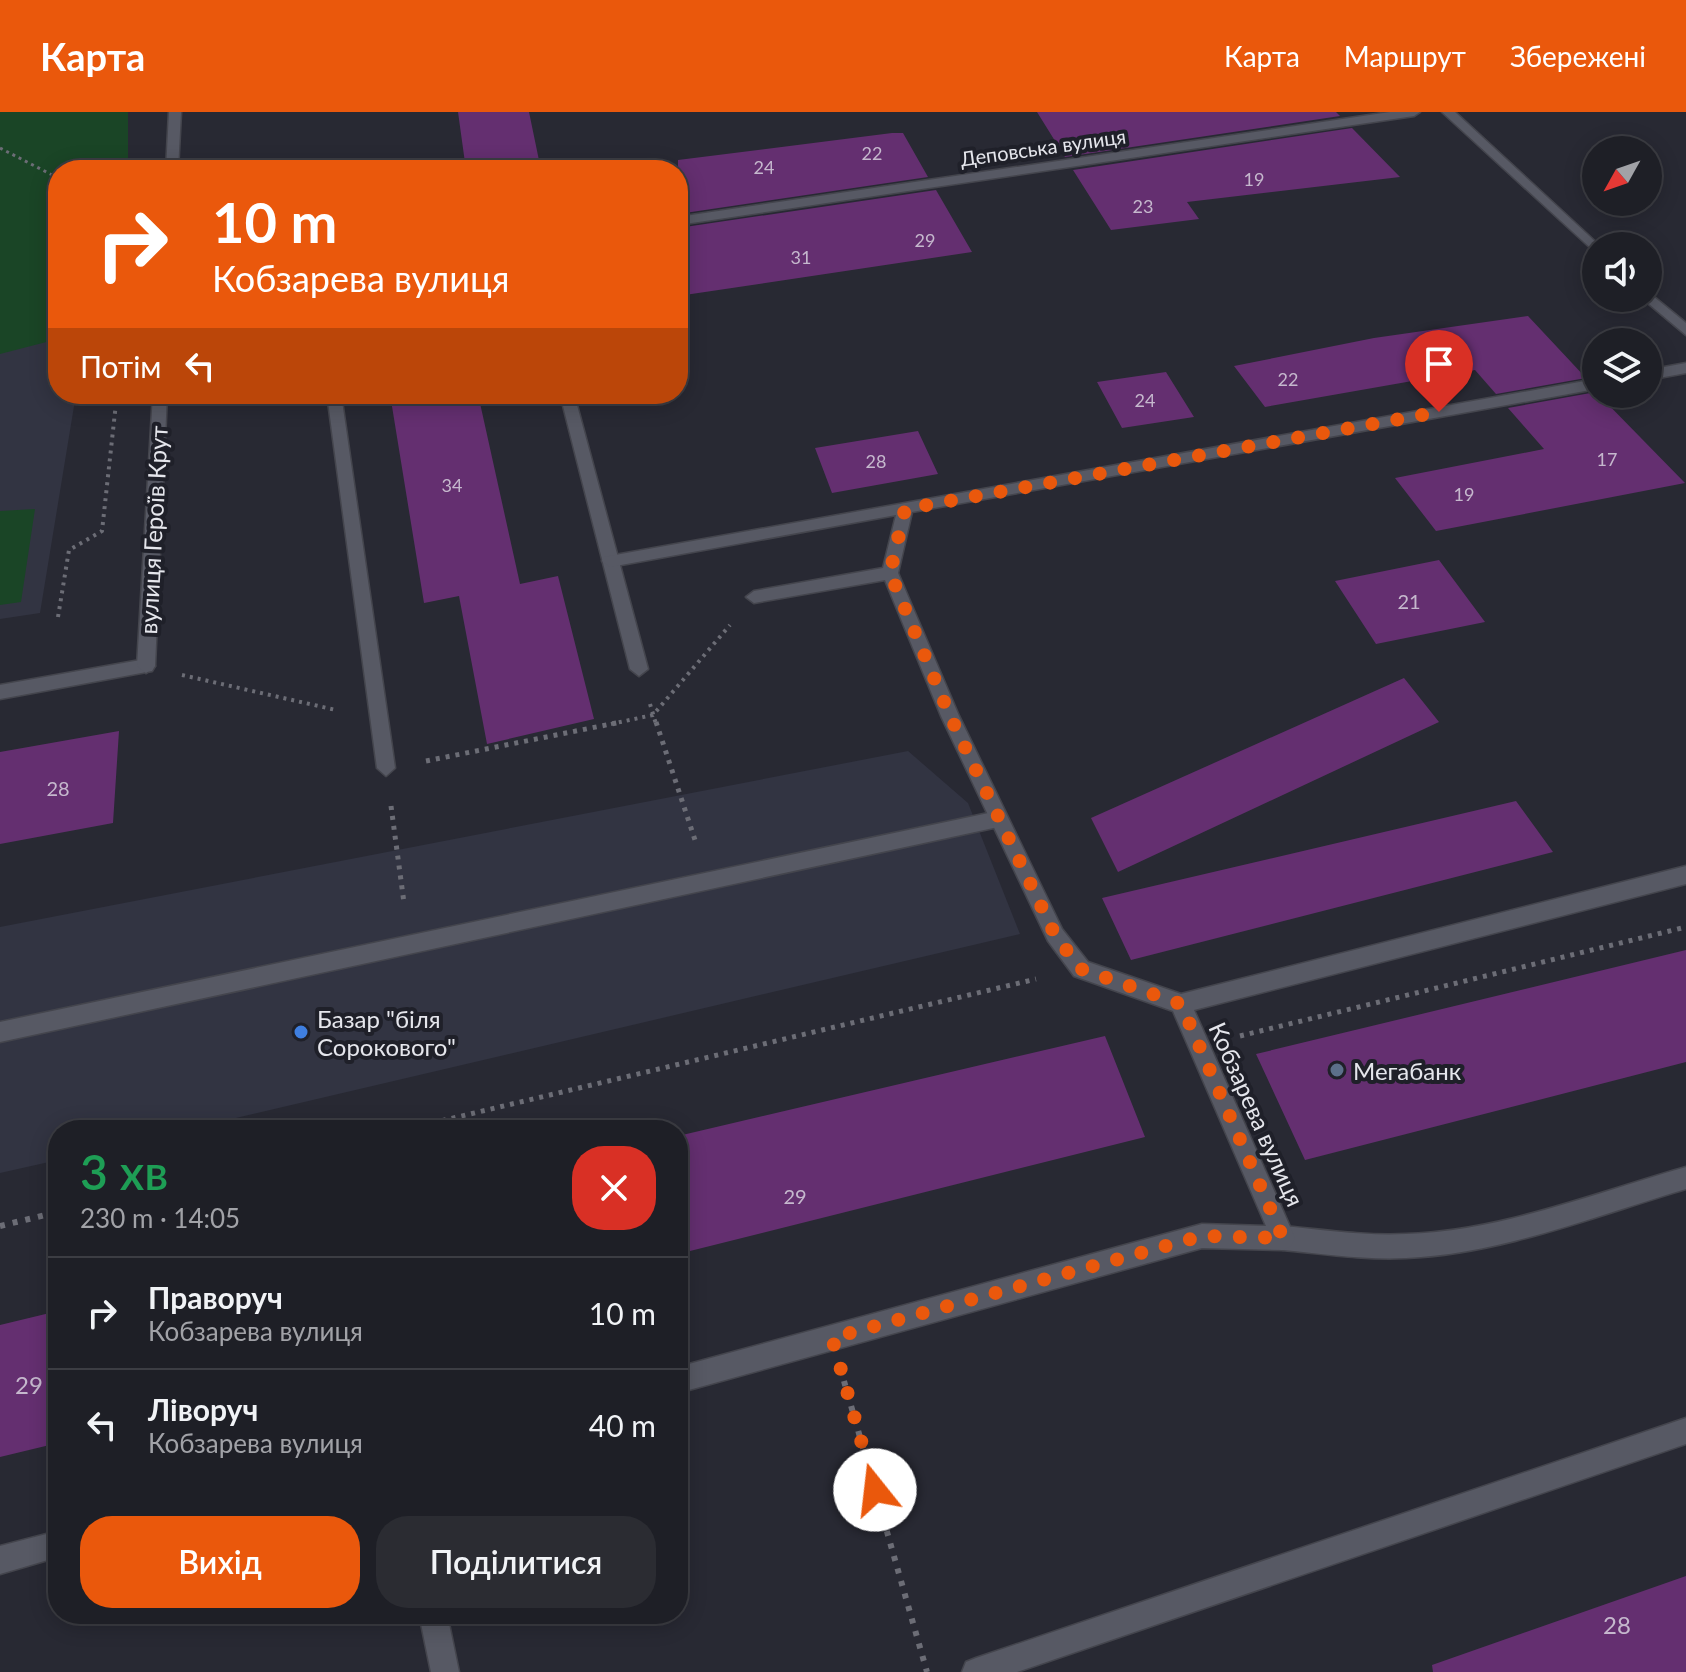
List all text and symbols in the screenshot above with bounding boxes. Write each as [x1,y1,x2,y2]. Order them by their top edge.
text: Карта [40,33,145,79]
text: Карта [1224,39,1300,73]
text: Маршрут [1344,39,1466,73]
text: Збережені [1510,39,1646,73]
street label: Деповська вулиця [959,123,1127,171]
north arrow [1582,136,1662,216]
map controls [1582,136,1662,408]
house number: 22 [862,142,882,164]
house number: 24 [754,156,774,178]
house number: 19 [1244,168,1264,190]
text: 10 m [212,188,337,255]
icon: right [80,192,184,296]
house number: 23 [1133,195,1153,217]
house number: 29 [915,229,935,251]
button: sound [1582,232,1662,312]
house number: 31 [791,246,811,268]
text: Кобзарева вулиця [212,256,510,300]
button: layers [1582,328,1662,408]
pin [1405,330,1473,412]
icon: arrive [1417,342,1461,386]
icon: left [178,344,222,388]
text: Потім [80,348,162,384]
house number: 22 [1278,368,1298,390]
house number: 24 [1135,389,1155,411]
street label: вулиця Героїв Крут [133,425,173,635]
house number: 17 [1597,448,1617,470]
house number: 28 [866,450,886,472]
house number: 34 [442,474,462,496]
house number: 19 [1454,483,1474,505]
house number: 21 [1397,589,1421,613]
house number: 28 [46,776,70,800]
place label: Базар "біля Сорокового" [317,1004,456,1061]
street label: Кобзарева вулиця [1203,1017,1311,1211]
marker: Базар "біля Сорокового" [292,1023,310,1041]
place label: Мегабанк [1353,1056,1462,1085]
marker: Мегабанк [1328,1061,1346,1079]
text: 3 хв [80,1143,168,1200]
button: close [572,1146,656,1230]
house number: 29 [783,1184,807,1208]
text: 230 m · 14:05 [80,1202,240,1234]
text: Праворуч [148,1279,283,1315]
icon: right [80,1291,124,1335]
text: 10 m [589,1295,656,1331]
text: Кобзарева вулиця [148,1315,363,1347]
house number: 29 [15,1370,43,1399]
text: Ліворуч [148,1391,258,1427]
icon: left [80,1403,124,1447]
text: 40 m [589,1407,656,1443]
text: Кобзарева вулиця [148,1427,363,1459]
position arrow [833,1448,917,1532]
button: Вихід [80,1516,360,1608]
button: Поділитися [376,1516,656,1608]
house number: 28 [1603,1610,1631,1639]

